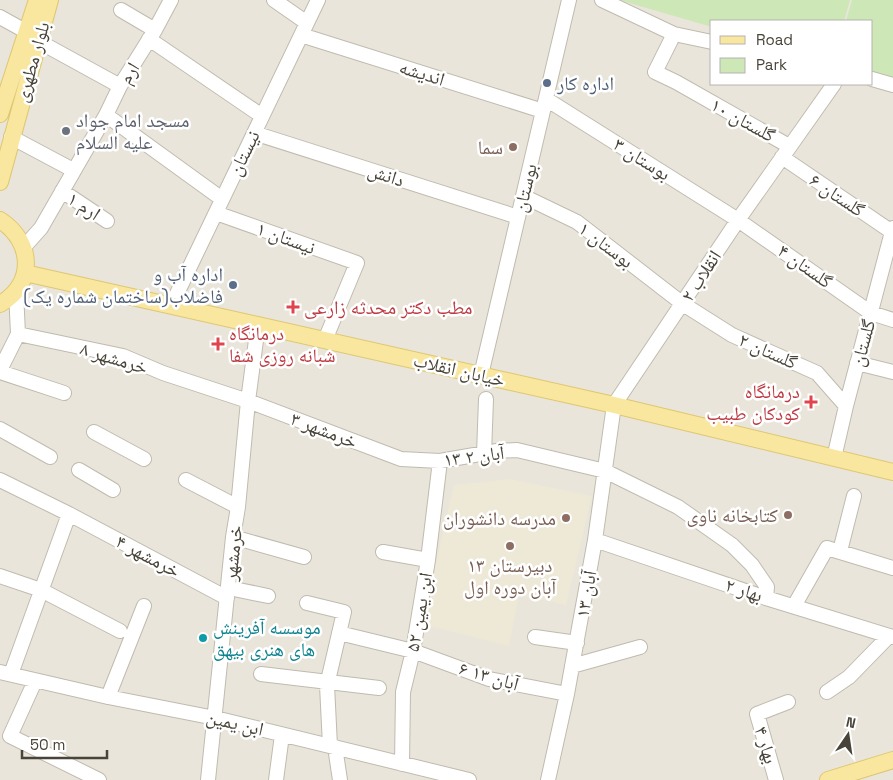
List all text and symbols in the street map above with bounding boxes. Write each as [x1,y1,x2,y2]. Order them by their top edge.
street label: بلوار مطهری [9,19,55,105]
legend [710,20,873,85]
text: Road [756,30,793,49]
street label: اندیشه [396,54,448,92]
text: Park [756,55,787,74]
street label: ارم [113,57,146,89]
place label: اداره کار [556,71,614,96]
marker: اداره کار [541,77,553,89]
street label: گلستان ۱۰ [706,92,780,148]
place label: مسجد امام جواد علیه السلام [76,108,189,156]
marker: مسجد امام جواد علیه السلام [60,125,72,137]
street label: نیستان [222,126,266,180]
street label: بوستان ۳ [609,132,675,186]
place label: سما [478,135,503,160]
marker: سما [507,141,519,153]
street label: دانش [365,157,408,193]
street label: بوستان [507,161,543,215]
street label: گلستان ۶ [805,167,870,223]
street label: ارم ۱ [62,186,105,227]
street label: نیستان ۱ [253,216,319,260]
street label: بوستان ۱ [573,216,639,274]
street label: گلستان ۴ [773,238,837,294]
street label: انقلاب ۲ [675,245,727,307]
place label: اداره آب و فاضلاب(ساختمان شماره یک) [23,262,223,309]
marker: اداره آب و فاضلاب(ساختمان شماره یک) [227,279,239,291]
place label: مطب دکتر محدثه زارعی [304,295,472,320]
marker: مطب دکتر محدثه زارعی [286,300,300,314]
street label: گلستان [845,317,881,369]
place label: درمانگاه شبانه روزی شفا [229,321,335,368]
street label: گلستان ۲ [735,327,801,375]
street label: خرمشهر ۸ [77,336,151,380]
marker: درمانگاه شبانه روزی شفا [211,337,225,351]
street label: خیابان انقلاب [411,347,507,393]
place label: درمانگاه کودکان طبیب [706,379,800,426]
marker: درمانگاه کودکان طبیب [804,395,818,409]
street label: خرمشهر ۳ [287,406,361,454]
street label: ۱۳ آبان ۲ [442,440,507,472]
place label: کتابخانه ناوی [686,503,778,528]
place label: مدرسه دانشوران [443,506,556,531]
marker: کتابخانه ناوی [782,509,794,521]
marker: مدرسه دانشوران [560,512,572,524]
street label: خرمشهر [218,524,248,583]
street label: خرمشهر ۴ [112,529,184,583]
marker: دبیرستان ۱۳ آبان دوره اول [504,540,516,552]
place label: دبیرستان ۱۳ آبان دوره اول [464,553,557,600]
street label: ۱۳ آبان [570,567,603,620]
street label: ابن یمین ۵۲ [400,570,438,654]
street label: بهار ۲ [722,572,766,608]
place label: موسسه آفرینش های هنری بیهق [213,615,321,662]
marker: موسسه آفرینش های هنری بیهق [197,632,209,644]
street label: ۶ آبان ۱۳ [456,656,523,697]
street label: ابن یمین [204,704,266,742]
north arrow [823,710,873,760]
text: N [844,713,858,732]
street label: بهار ۴ [748,723,784,767]
scale bar [22,728,108,760]
text: 50 m [30,735,65,754]

